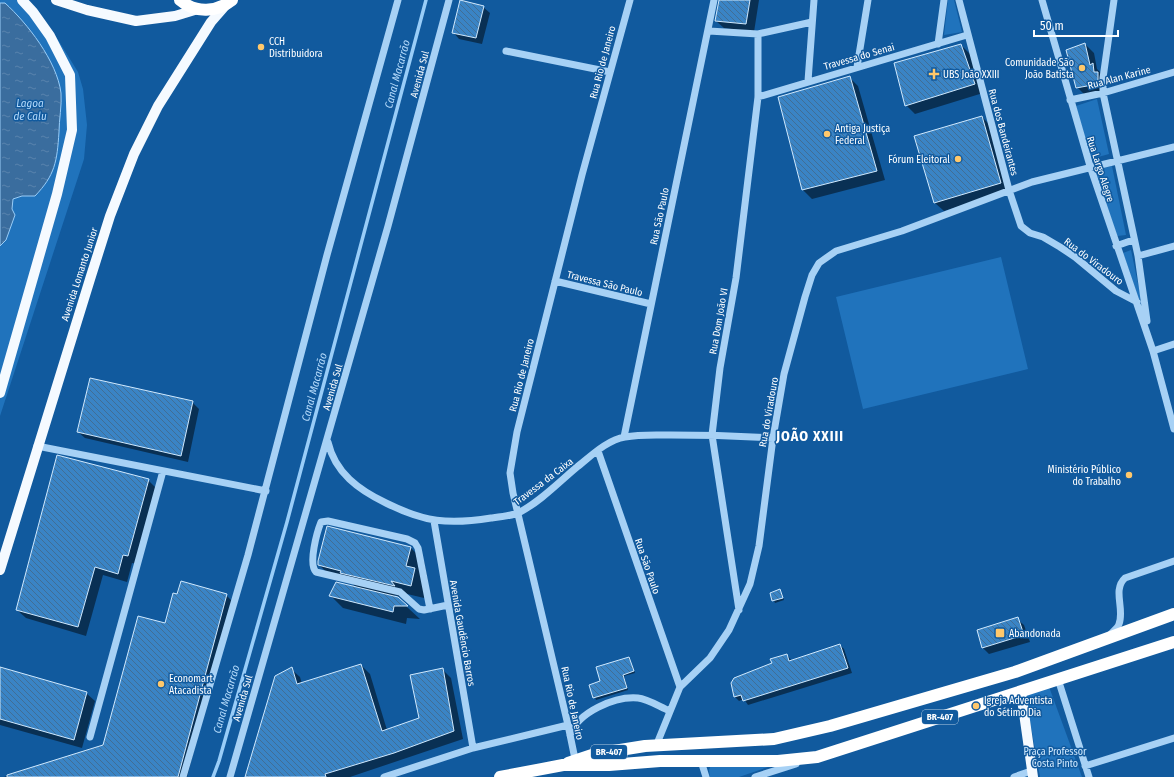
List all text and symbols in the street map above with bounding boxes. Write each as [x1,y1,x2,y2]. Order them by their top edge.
scale bar [1034,12,1118,38]
text: 50 m [1040,19,1064,33]
street label: Rua Rio de Janeiro [587,24,618,100]
place label: CCH Distribuidora [269,36,323,60]
water label: Canal Macarrão [382,38,413,110]
street label: Travessa do Senai [823,41,896,73]
marker: CCH Distribuidora [256,42,266,52]
street label: Avenida Sul [408,49,432,99]
place label: Comunidade São João Batista [1005,57,1074,81]
marker: Comunidade São João Batista [1077,63,1087,73]
street label: Rua Alan Karine [1086,64,1152,92]
marker: UBS João XXIII [928,68,940,80]
place label: UBS João XXIII [943,69,1000,81]
street label: Rua dos Bandeirantes [986,88,1020,177]
water label: Lagoa de Calu [13,97,47,123]
place label: Antiga Justiça Federal [835,123,890,147]
marker: Antiga Justiça Federal [822,129,832,139]
street label: Rua Largo Alegre [1084,135,1116,204]
place label: Fórum Eleitoral [888,154,950,166]
marker: Fórum Eleitoral [953,154,963,164]
street label: Rua São Paulo [648,187,672,246]
street label: Avenida Lomanto Junior [59,226,101,323]
street label: Rua do Viradouro [1061,236,1125,288]
street label: Travessa São Paulo [566,269,644,299]
street label: Rua Dom João VI [707,287,731,355]
street label: Rua Rio de Janeiro [507,337,537,413]
water label: Canal Macarrão [299,351,330,423]
street label: Avenida Sul [321,362,345,412]
street label: Rua do Viradouro [757,376,781,448]
district label: JOÃO XXIII [775,427,844,445]
street label: Travessa da Caixa [511,455,576,508]
place label: Ministério Público do Trabalho [1048,463,1121,488]
marker: Ministério Público do Trabalho [1124,470,1134,480]
street label: Rua São Paulo [632,537,662,596]
street label: Avenida Gaudêncio Barros [447,579,477,687]
marker: Abandonada [994,627,1006,639]
place label: Abandonada [1009,628,1061,640]
water label: Canal Macarrão [211,663,242,735]
street label: Rua Rio de Janeiro [558,665,586,741]
place label: Economart Atacadista [169,673,213,697]
street label: Avenida Sul [231,673,255,723]
marker: Economart Atacadista [156,679,166,689]
place label: Igreja Adventista do Sétimo Dia [984,695,1053,719]
marker: Igreja Adventista do Sétimo Dia [971,701,981,711]
road number: BR-407 [922,710,958,724]
road number: BR-407 [591,745,627,759]
park label: Praça Professor Costa Pinto [1023,746,1087,770]

